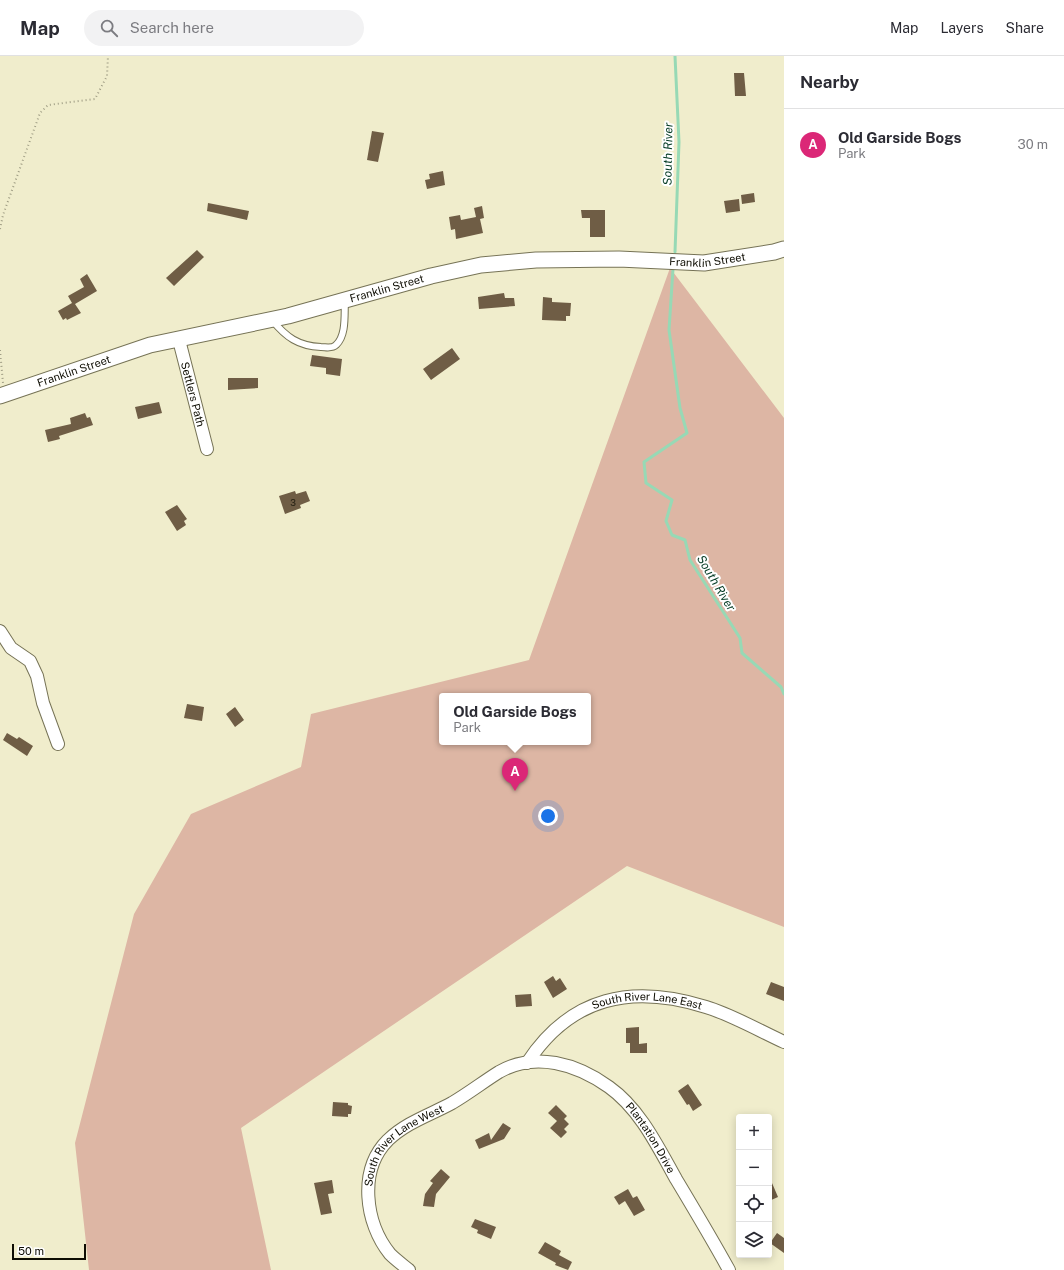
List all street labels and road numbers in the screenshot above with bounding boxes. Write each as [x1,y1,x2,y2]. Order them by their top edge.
street label: Franklin Street [669,251,746,269]
street label: Franklin Street [348,272,425,304]
street label: Franklin Street [36,353,112,389]
street label: Settlers Path [179,361,207,428]
street label: South River Lane East [590,990,704,1012]
street label: Plantation Drive [624,1100,677,1175]
street label: South River Lane West [362,1102,445,1187]

